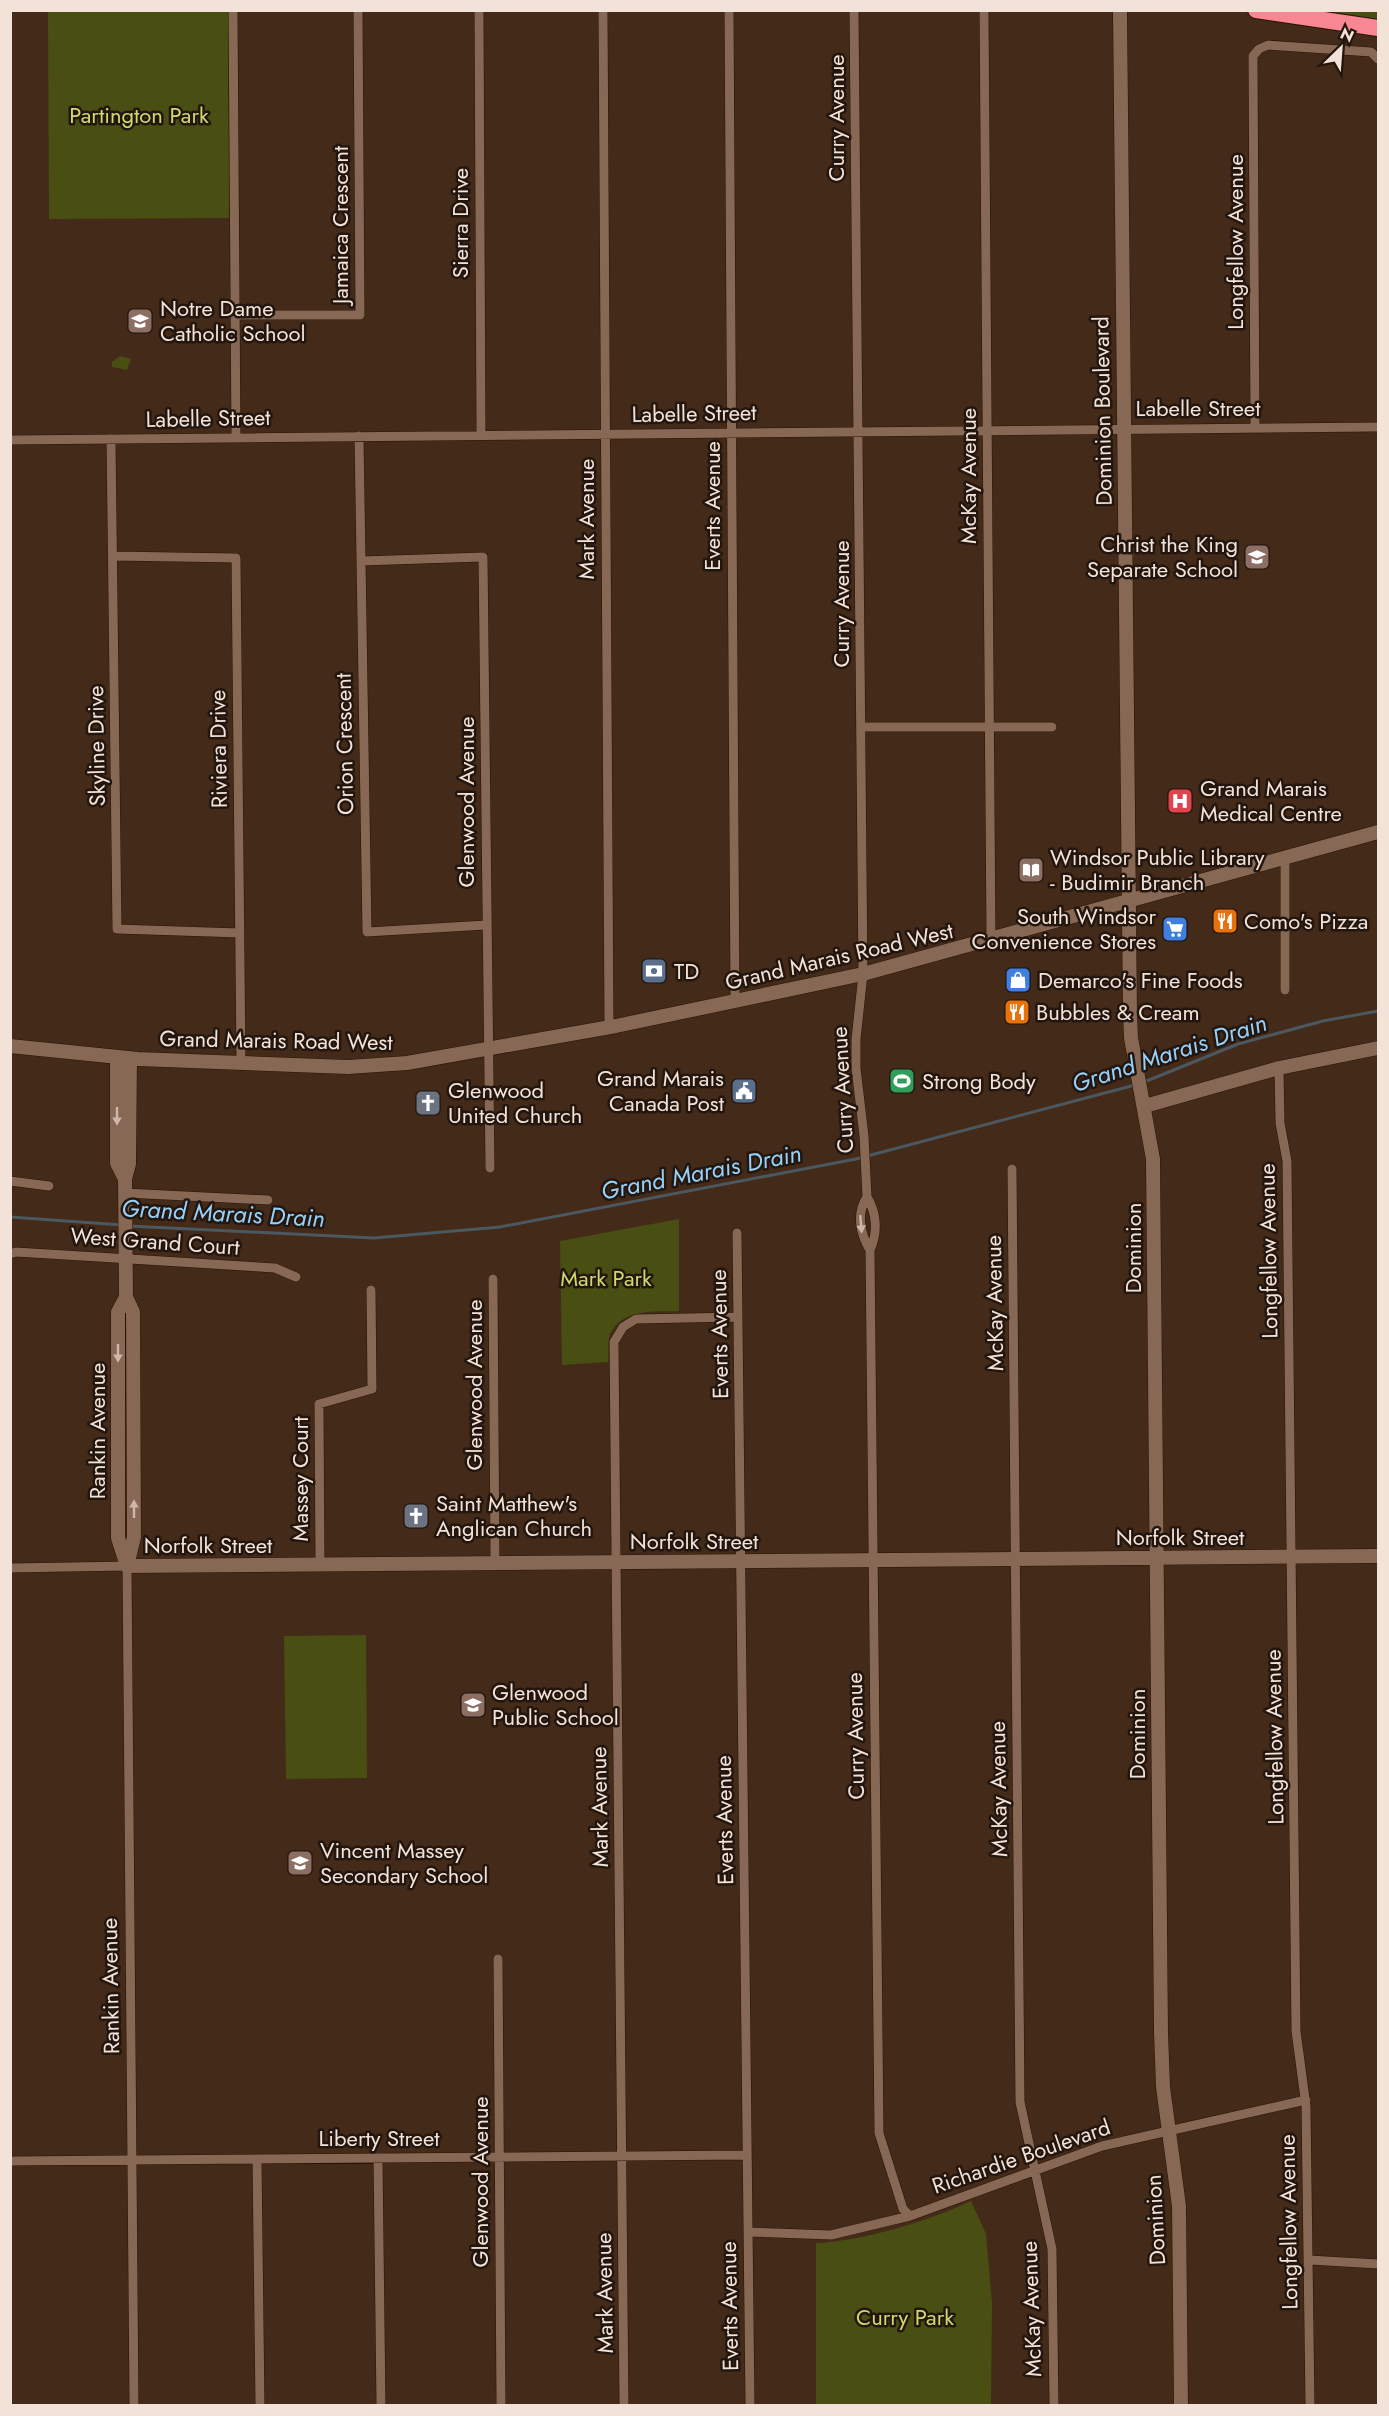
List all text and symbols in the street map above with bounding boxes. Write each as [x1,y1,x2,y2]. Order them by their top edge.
north arrow [1311,18,1371,78]
text: N [1337,22,1358,48]
street label: Curry Avenue [820,54,852,182]
park label: Partington Park [69,99,209,131]
street label: Jamaica Crescent [324,145,356,307]
street label: Longfellow Avenue [1219,154,1251,330]
street label: Sierra Drive [444,168,476,278]
place label: Notre Dame Catholic School [160,292,306,349]
school or university icon: Notre Dame Catholic School [125,306,155,336]
street label: Dominion Boulevard [1084,316,1120,506]
street label: Labelle Street [1136,392,1261,424]
street label: Labelle Street [631,396,757,430]
street label: Labelle Street [145,401,271,435]
street label: McKay Avenue [952,408,984,544]
street label: Everts Avenue [696,441,728,571]
street label: Mark Avenue [570,459,602,579]
place label: Christ the King Separate School [1087,528,1238,585]
street label: Curry Avenue [825,540,857,668]
school or university icon: Christ the King Separate School [1242,542,1272,572]
street label: Orion Crescent [327,672,361,815]
street label: Skyline Drive [79,685,113,807]
street label: Riviera Drive [201,690,235,808]
street label: Glenwood Avenue [450,716,482,888]
place label: Grand Marais Medical Centre [1200,772,1342,829]
hospital icon: Grand Marais Medical Centre [1165,786,1195,816]
place label: Windsor Public Library - Budimir Branch [1050,841,1265,898]
library icon: Windsor Public Library - Budimir Branch [1016,855,1046,885]
place label: South Windsor Convenience Stores [971,900,1156,957]
place label: Como's Pizza [1244,905,1368,937]
restaurant icon: Como's Pizza [1210,906,1240,936]
street label: Grand Marais Road West [722,914,957,998]
supermarket icon: South Windsor Convenience Stores [1160,914,1190,944]
place label: TD [674,955,699,987]
bank icon: TD [639,956,669,986]
place label: Demarco's Fine Foods [1038,964,1243,996]
shop icon: Demarco's Fine Foods [1003,965,1033,995]
place label: Bubbles & Cream [1036,996,1200,1028]
restaurant icon: Bubbles & Cream [1002,997,1032,1027]
water label: Grand Marais Drain [1067,1005,1271,1101]
street label: Grand Marais Road West [159,1022,394,1058]
street label: Curry Avenue [823,1026,861,1154]
place label: Grand Marais Canada Post [597,1062,725,1119]
place label: Strong Body [922,1065,1036,1097]
sports icon: Strong Body [887,1066,917,1096]
place label: Glenwood United Church [448,1074,582,1131]
public building icon: Grand Marais Canada Post [729,1076,759,1106]
church icon: Glenwood United Church [413,1088,443,1118]
one-way arrow [112,1107,122,1126]
water label: Grand Marais Drain [598,1135,804,1209]
street label: Longfellow Avenue [1250,1163,1286,1339]
water label: Grand Marais Drain [120,1190,326,1236]
street label: Dominion [1117,1203,1149,1293]
one-way arrow [856,1214,866,1233]
street label: West Grand Court [69,1219,241,1263]
street label: McKay Avenue [977,1235,1011,1371]
park label: Mark Park [560,1262,652,1294]
street label: Everts Avenue [702,1269,736,1399]
street label: Glenwood Avenue [458,1299,490,1471]
one-way arrow [113,1344,123,1363]
street label: Rankin Avenue [81,1363,113,1499]
street label: Massey Court [284,1416,316,1541]
place label: Saint Matthew's Anglican Church [436,1487,592,1544]
one-way arrow [129,1499,139,1518]
church icon: Saint Matthew's Anglican Church [401,1501,431,1531]
street label: Norfolk Street [1116,1521,1245,1553]
street label: Norfolk Street [630,1525,759,1557]
street label: Norfolk Street [144,1529,273,1561]
street label: Longfellow Avenue [1256,1649,1292,1825]
street label: Curry Avenue [838,1672,872,1800]
place label: Glenwood Public School [492,1676,619,1733]
street label: Dominion [1121,1689,1153,1779]
school or university icon: Glenwood Public School [458,1690,488,1720]
street label: McKay Avenue [981,1721,1015,1857]
street label: Mark Avenue [582,1746,616,1868]
street label: Everts Avenue [707,1755,741,1885]
place label: Vincent Massey Secondary School [320,1834,488,1891]
school or university icon: Vincent Massey Secondary School [285,1848,315,1878]
street label: Rankin Avenue [93,1917,127,2055]
street label: Glenwood Avenue [464,2096,496,2268]
street label: Richardie Boulevard [928,2110,1114,2202]
street label: Liberty Street [318,2122,440,2154]
street label: Longfellow Avenue [1270,2134,1306,2310]
street label: Dominion [1137,2174,1173,2266]
street label: Mark Avenue [587,2232,621,2354]
street label: McKay Avenue [1013,2240,1049,2378]
street label: Everts Avenue [712,2241,746,2371]
park label: Curry Park [856,2301,954,2333]

